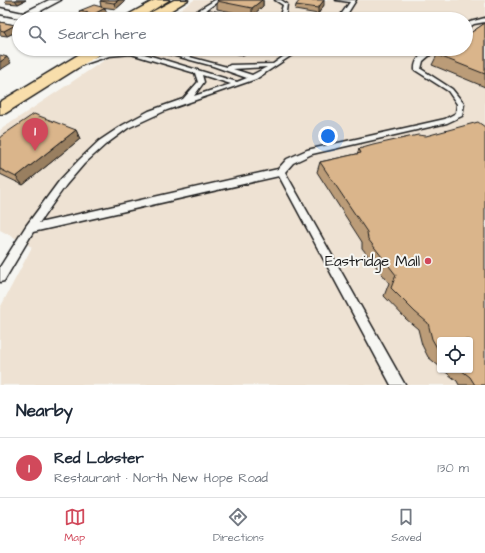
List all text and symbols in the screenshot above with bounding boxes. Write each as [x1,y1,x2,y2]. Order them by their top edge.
search box [12,12,473,56]
icon: search [26,23,48,45]
text: Search here [58,24,147,45]
pin: 1 [22,118,48,151]
your location [318,126,338,146]
place label: Eastridge Mall [325,251,420,273]
marker: Eastridge Mall [423,256,433,266]
map controls [437,337,473,373]
button: locate [437,337,473,373]
text: Nearby [16,399,73,423]
text: Red Lobster [54,448,144,469]
text: 1 [28,459,30,477]
text: 130 m [437,459,469,477]
text: Restaurant · North New Hope Road [54,469,268,487]
tab: Map [64,506,86,545]
tab: Directions [213,506,264,545]
tab: Saved [391,506,421,545]

